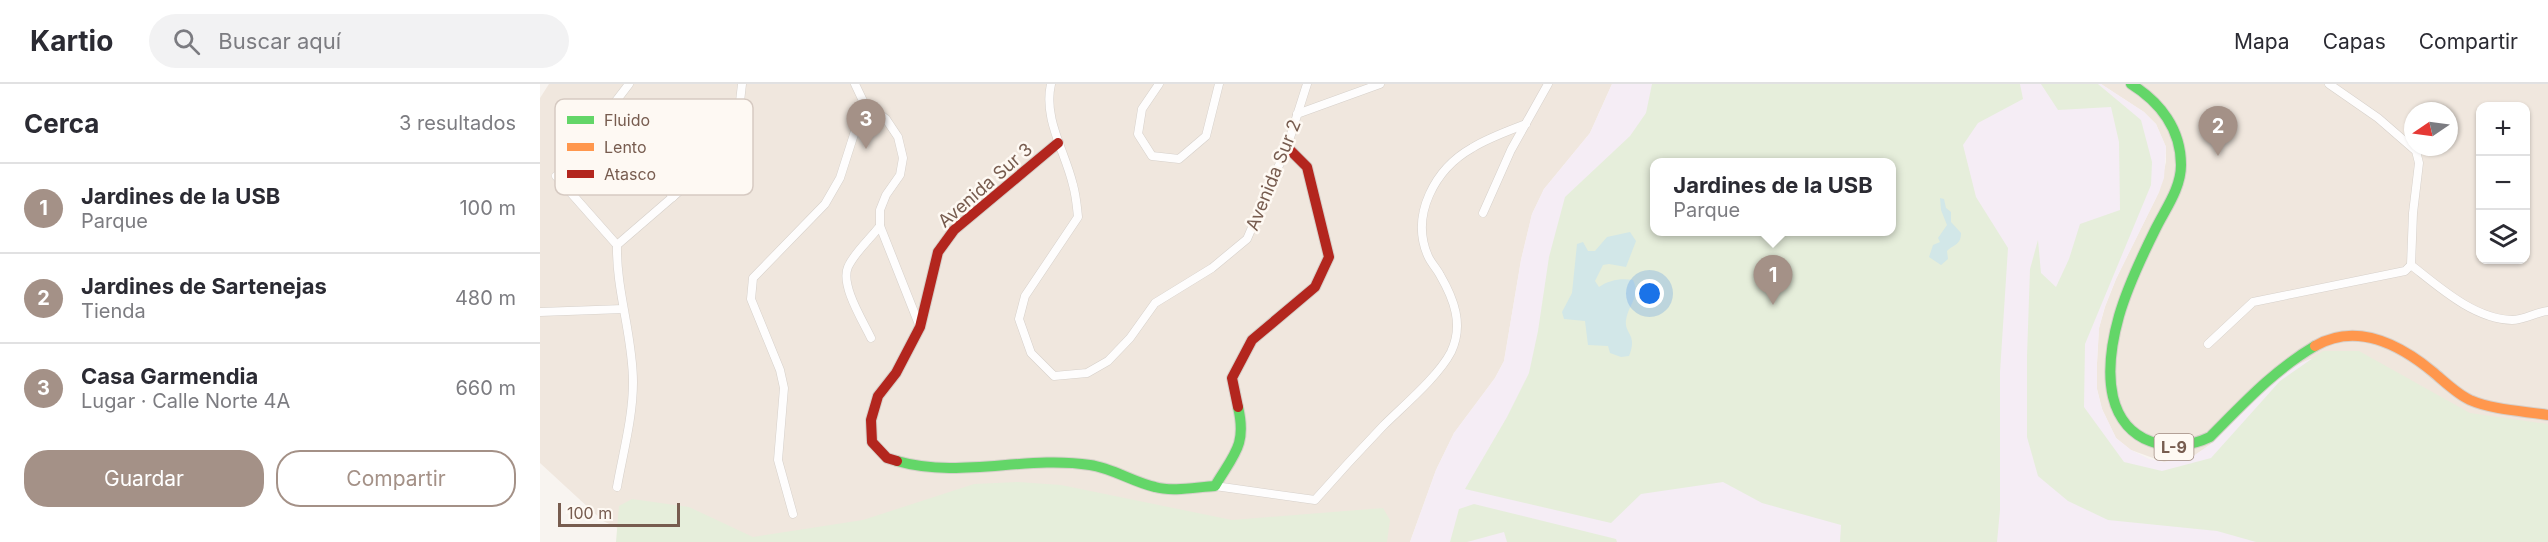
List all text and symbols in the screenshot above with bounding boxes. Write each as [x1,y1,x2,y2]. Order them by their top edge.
search box [149,14,569,68]
text: Kartio [30,24,113,58]
icon: search [170,25,203,58]
text: Buscar aquí [218,28,341,54]
text: Mapa [2234,29,2290,54]
text: Capas [2323,29,2386,54]
text: Compartir [2419,29,2518,54]
legend [555,99,753,195]
pin: 3 [846,100,886,149]
north arrow [2404,102,2458,156]
map controls [2476,102,2530,264]
button: + [2476,102,2530,156]
pin: 2 [2198,106,2238,156]
text: Cerca [24,108,99,139]
text: Fluido [604,110,650,130]
text: 3 resultados [399,111,516,135]
street label: Avenida Sur 2 [1241,117,1305,233]
text: Lento [604,137,647,157]
street label: Avenida Sur 3 [934,138,1036,232]
button: − [2476,156,2530,210]
popup [1650,158,1896,236]
text: Atasco [604,164,656,184]
text: Jardines de la USB [1673,172,1873,198]
text: Jardines de la USB [81,183,280,209]
text: 1 [39,196,48,220]
text: 100 m [459,196,516,220]
text: Parque [1673,198,1740,222]
text: Parque [81,209,148,233]
button: layers [2476,210,2530,264]
pin: 1 [1754,256,1792,305]
text: Jardines de Sartenejas [81,273,327,299]
your location [1635,279,1664,308]
text: 2 [37,286,50,310]
text: 480 m [455,286,516,310]
text: Tienda [81,299,146,323]
text: Casa Garmendia [81,363,258,389]
text: 3 [37,376,50,400]
text: 660 m [455,376,516,400]
text: Lugar · Calle Norte 4A [81,389,290,413]
road number: L-9 [2154,434,2194,460]
button: Guardar [24,450,264,507]
button: Compartir [276,450,516,507]
scale bar [558,500,680,528]
text: 100 m [567,503,612,523]

